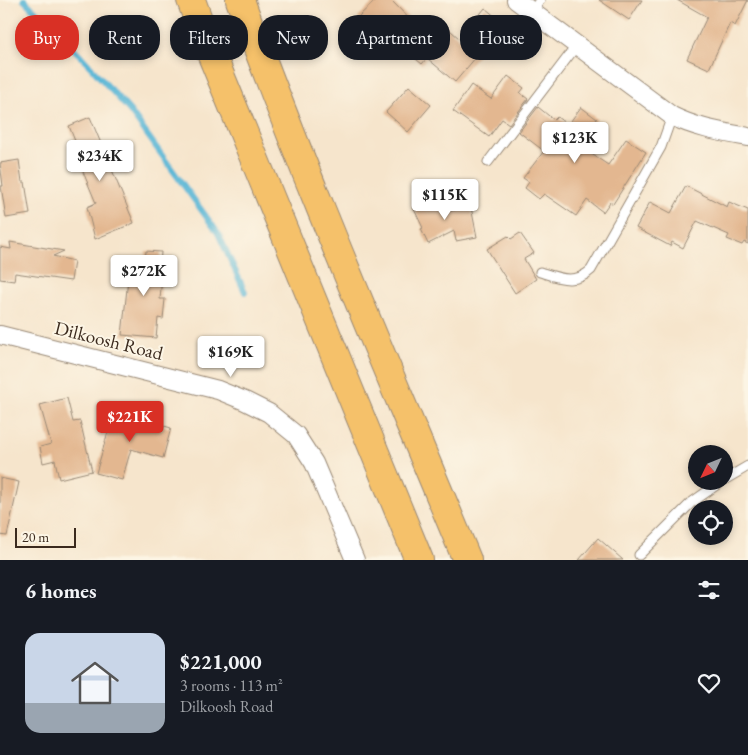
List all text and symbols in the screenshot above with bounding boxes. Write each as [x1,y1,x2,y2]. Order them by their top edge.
chip: Buy [15,15,79,60]
chip: Rent [89,15,160,60]
chip: Filters [170,15,248,60]
chip: New [258,15,328,60]
chip: Apartment [338,15,450,60]
chip: House [460,15,542,60]
pin: $123K [540,121,610,164]
text: $123K [553,127,597,148]
pin: $234K [65,140,135,182]
text: $234K [78,145,122,166]
pin: $115K [410,178,480,221]
text: $115K [423,184,467,205]
pin: $272K [109,254,179,297]
text: $272K [122,260,166,281]
street label: Dilkoosh Road [52,315,166,366]
pin: $169K [196,336,266,378]
text: $169K [209,341,253,362]
pin: $221K [95,400,165,443]
text: $221K [108,406,152,427]
north arrow [688,445,732,490]
map controls [688,445,733,545]
button: locate [688,500,733,545]
scale bar [15,525,76,548]
text: 20 m [22,528,49,546]
icon: filters [695,576,723,604]
text: 6 homes [25,577,97,604]
text: $221,000 [180,648,262,675]
icon: home [65,653,125,713]
icon: heart [695,669,723,697]
text: 3 rooms · 113 m² [180,675,283,696]
text: Dilkoosh Road [180,696,273,717]

